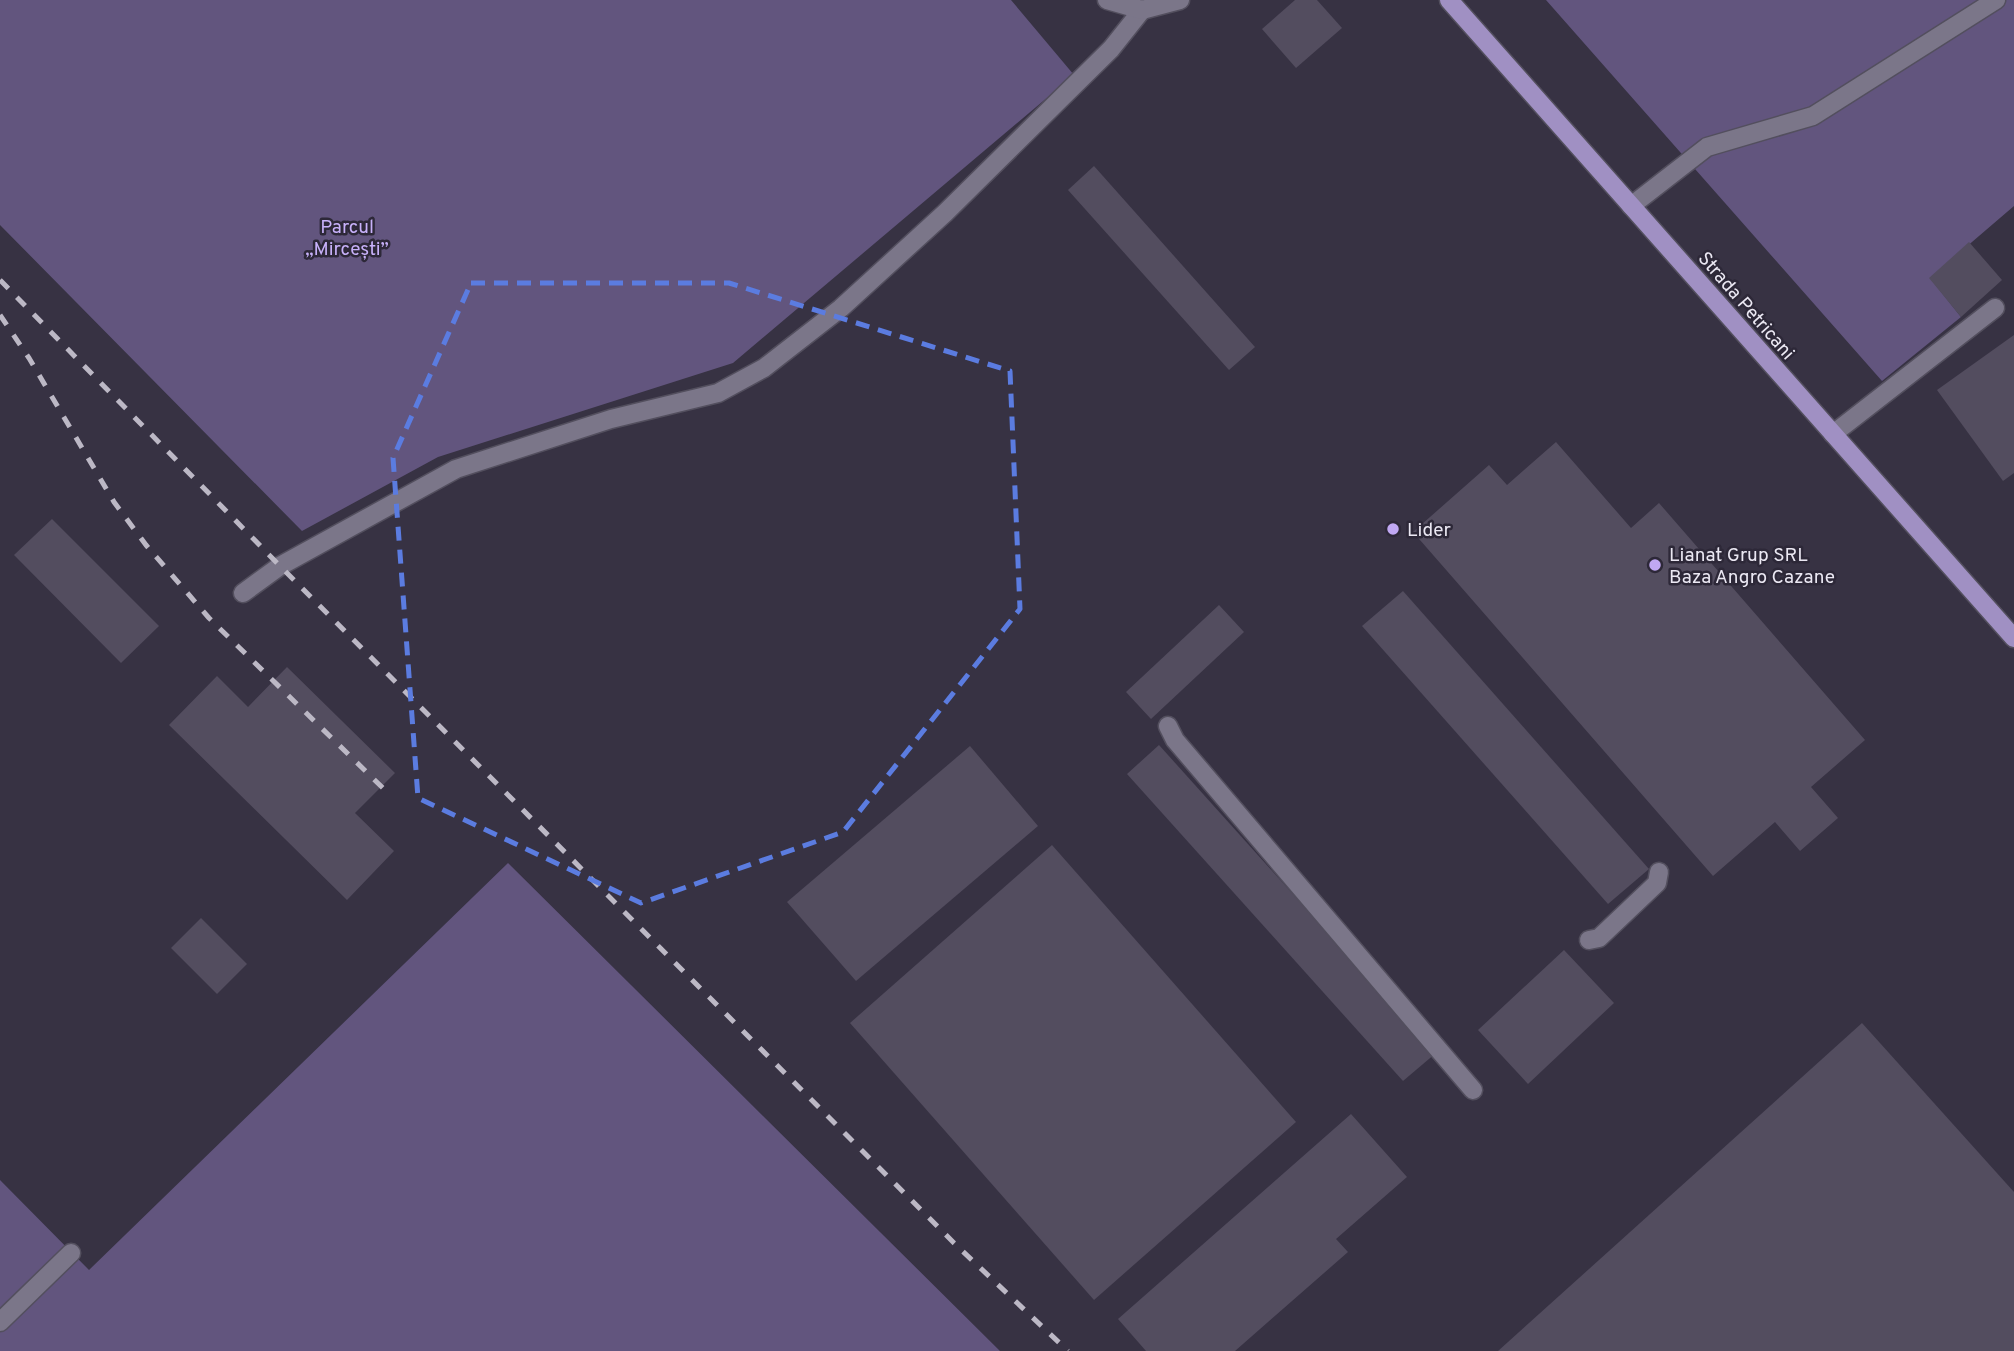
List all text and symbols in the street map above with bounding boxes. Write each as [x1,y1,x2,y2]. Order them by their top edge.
park label: Parcul „Mircești” [305,216,389,262]
street label: Strada Petricani [1692,247,1799,365]
place label: Lider [1407,519,1452,543]
marker: Lider [1385,521,1401,537]
place label: Lianat Grup SRL Baza Angro Cazane [1669,544,1835,590]
marker: Lianat Grup SRL Baza Angro Cazane [1647,557,1663,573]

